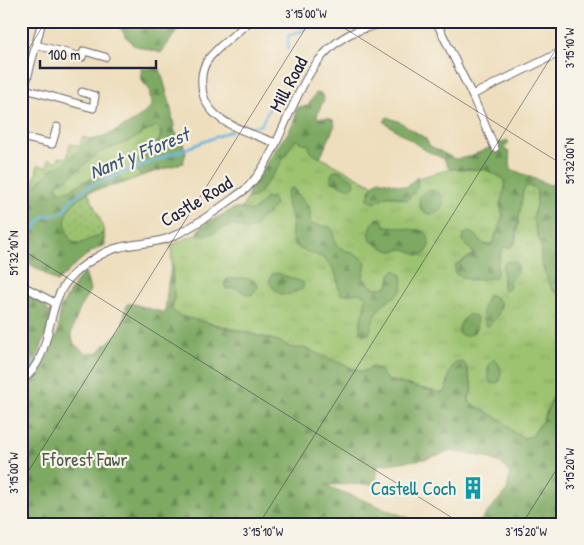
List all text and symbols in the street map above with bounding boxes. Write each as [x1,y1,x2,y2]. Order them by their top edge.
text: 3°15'00"W [285,5,327,22]
text: 3°15'10"W [561,27,578,68]
scale bar [40,38,156,70]
text: 100 m [48,44,81,65]
street label: Mill Road [263,51,314,116]
water label: Nant y Fforest [85,119,196,186]
text: 51°32'00"N [561,138,578,184]
street label: Castle Road [155,169,237,233]
text: 51°32'10"N [5,231,22,275]
park label: Fforest Fawr [41,446,128,472]
text: 3°15'20"W [561,448,578,490]
text: 3°15'00"W [5,452,22,494]
place label: Castell Coch [371,475,456,501]
building icon: Castell Coch [460,475,486,501]
text: 3°15'10"W [243,523,284,540]
text: 3°15'20"W [505,523,547,540]

